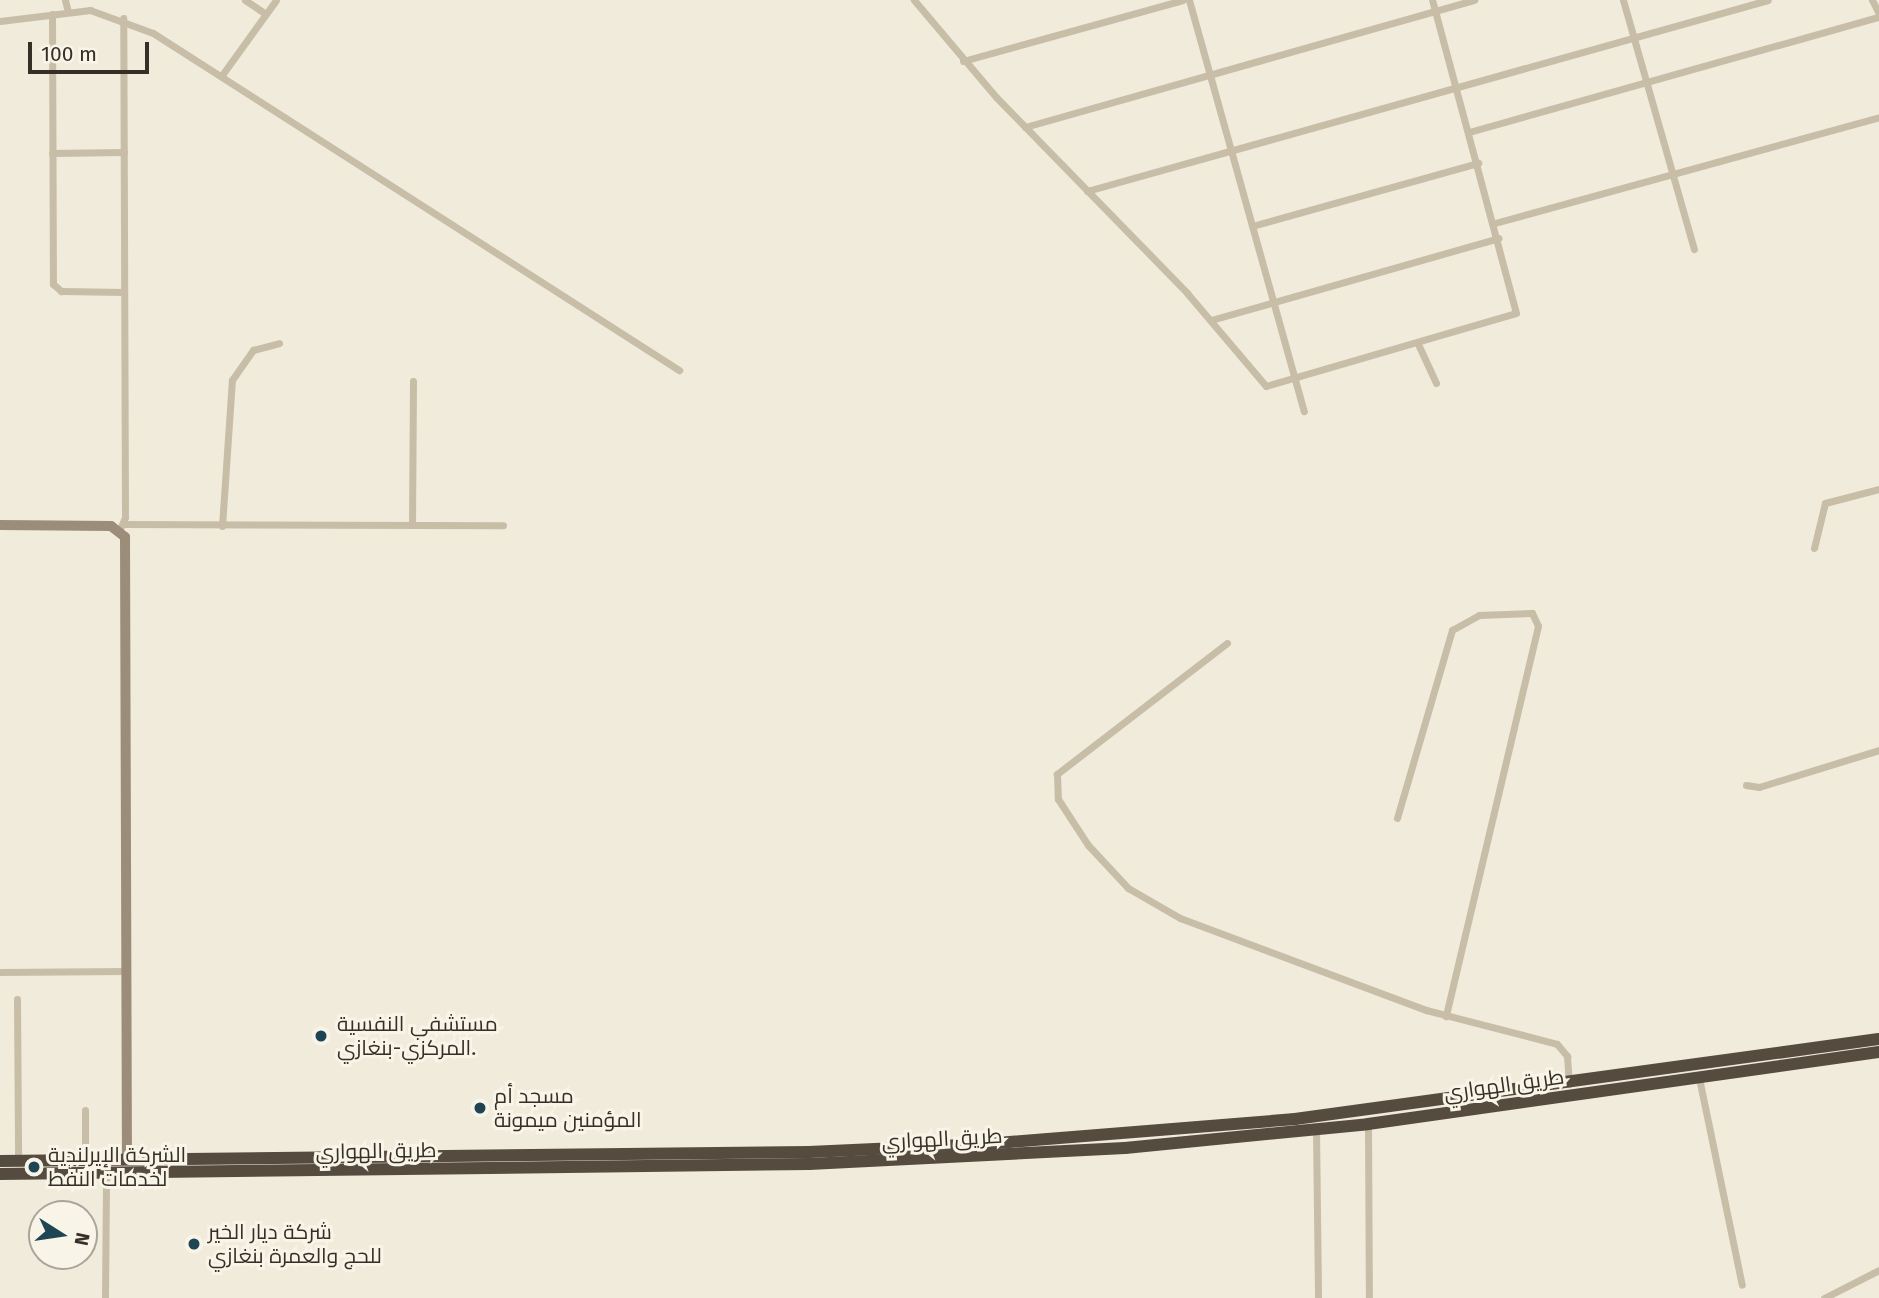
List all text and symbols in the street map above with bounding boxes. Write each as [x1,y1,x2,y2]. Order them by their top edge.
scale bar [32,28,152,72]
text: 100 m [41,41,97,67]
place label: مستشفي النفسية المركزي-بنغازي. [337,1011,498,1061]
marker: مستشفي النفسية المركزي-بنغازي. [311,1026,331,1046]
street label: طريق الهواري [1442,1064,1566,1106]
place label: مسجد أم المؤمنين ميمونة [494,1083,642,1133]
marker: مسجد أم المؤمنين ميمونة [472,1100,488,1116]
street label: طريق الهواري [881,1123,1003,1155]
street label: طريق الهواري [315,1137,437,1165]
place label: الشركة الإيرلندية لخدمات النفط [48,1142,186,1192]
marker: الشركة الإيرلندية لخدمات النفط [26,1159,42,1175]
north arrow [28,1200,98,1270]
place label: شركة ديار الخير للحج والعمرة بنغازي [208,1219,382,1269]
text: N [70,1230,95,1248]
marker: شركة ديار الخير للحج والعمرة بنغازي [186,1236,202,1252]

